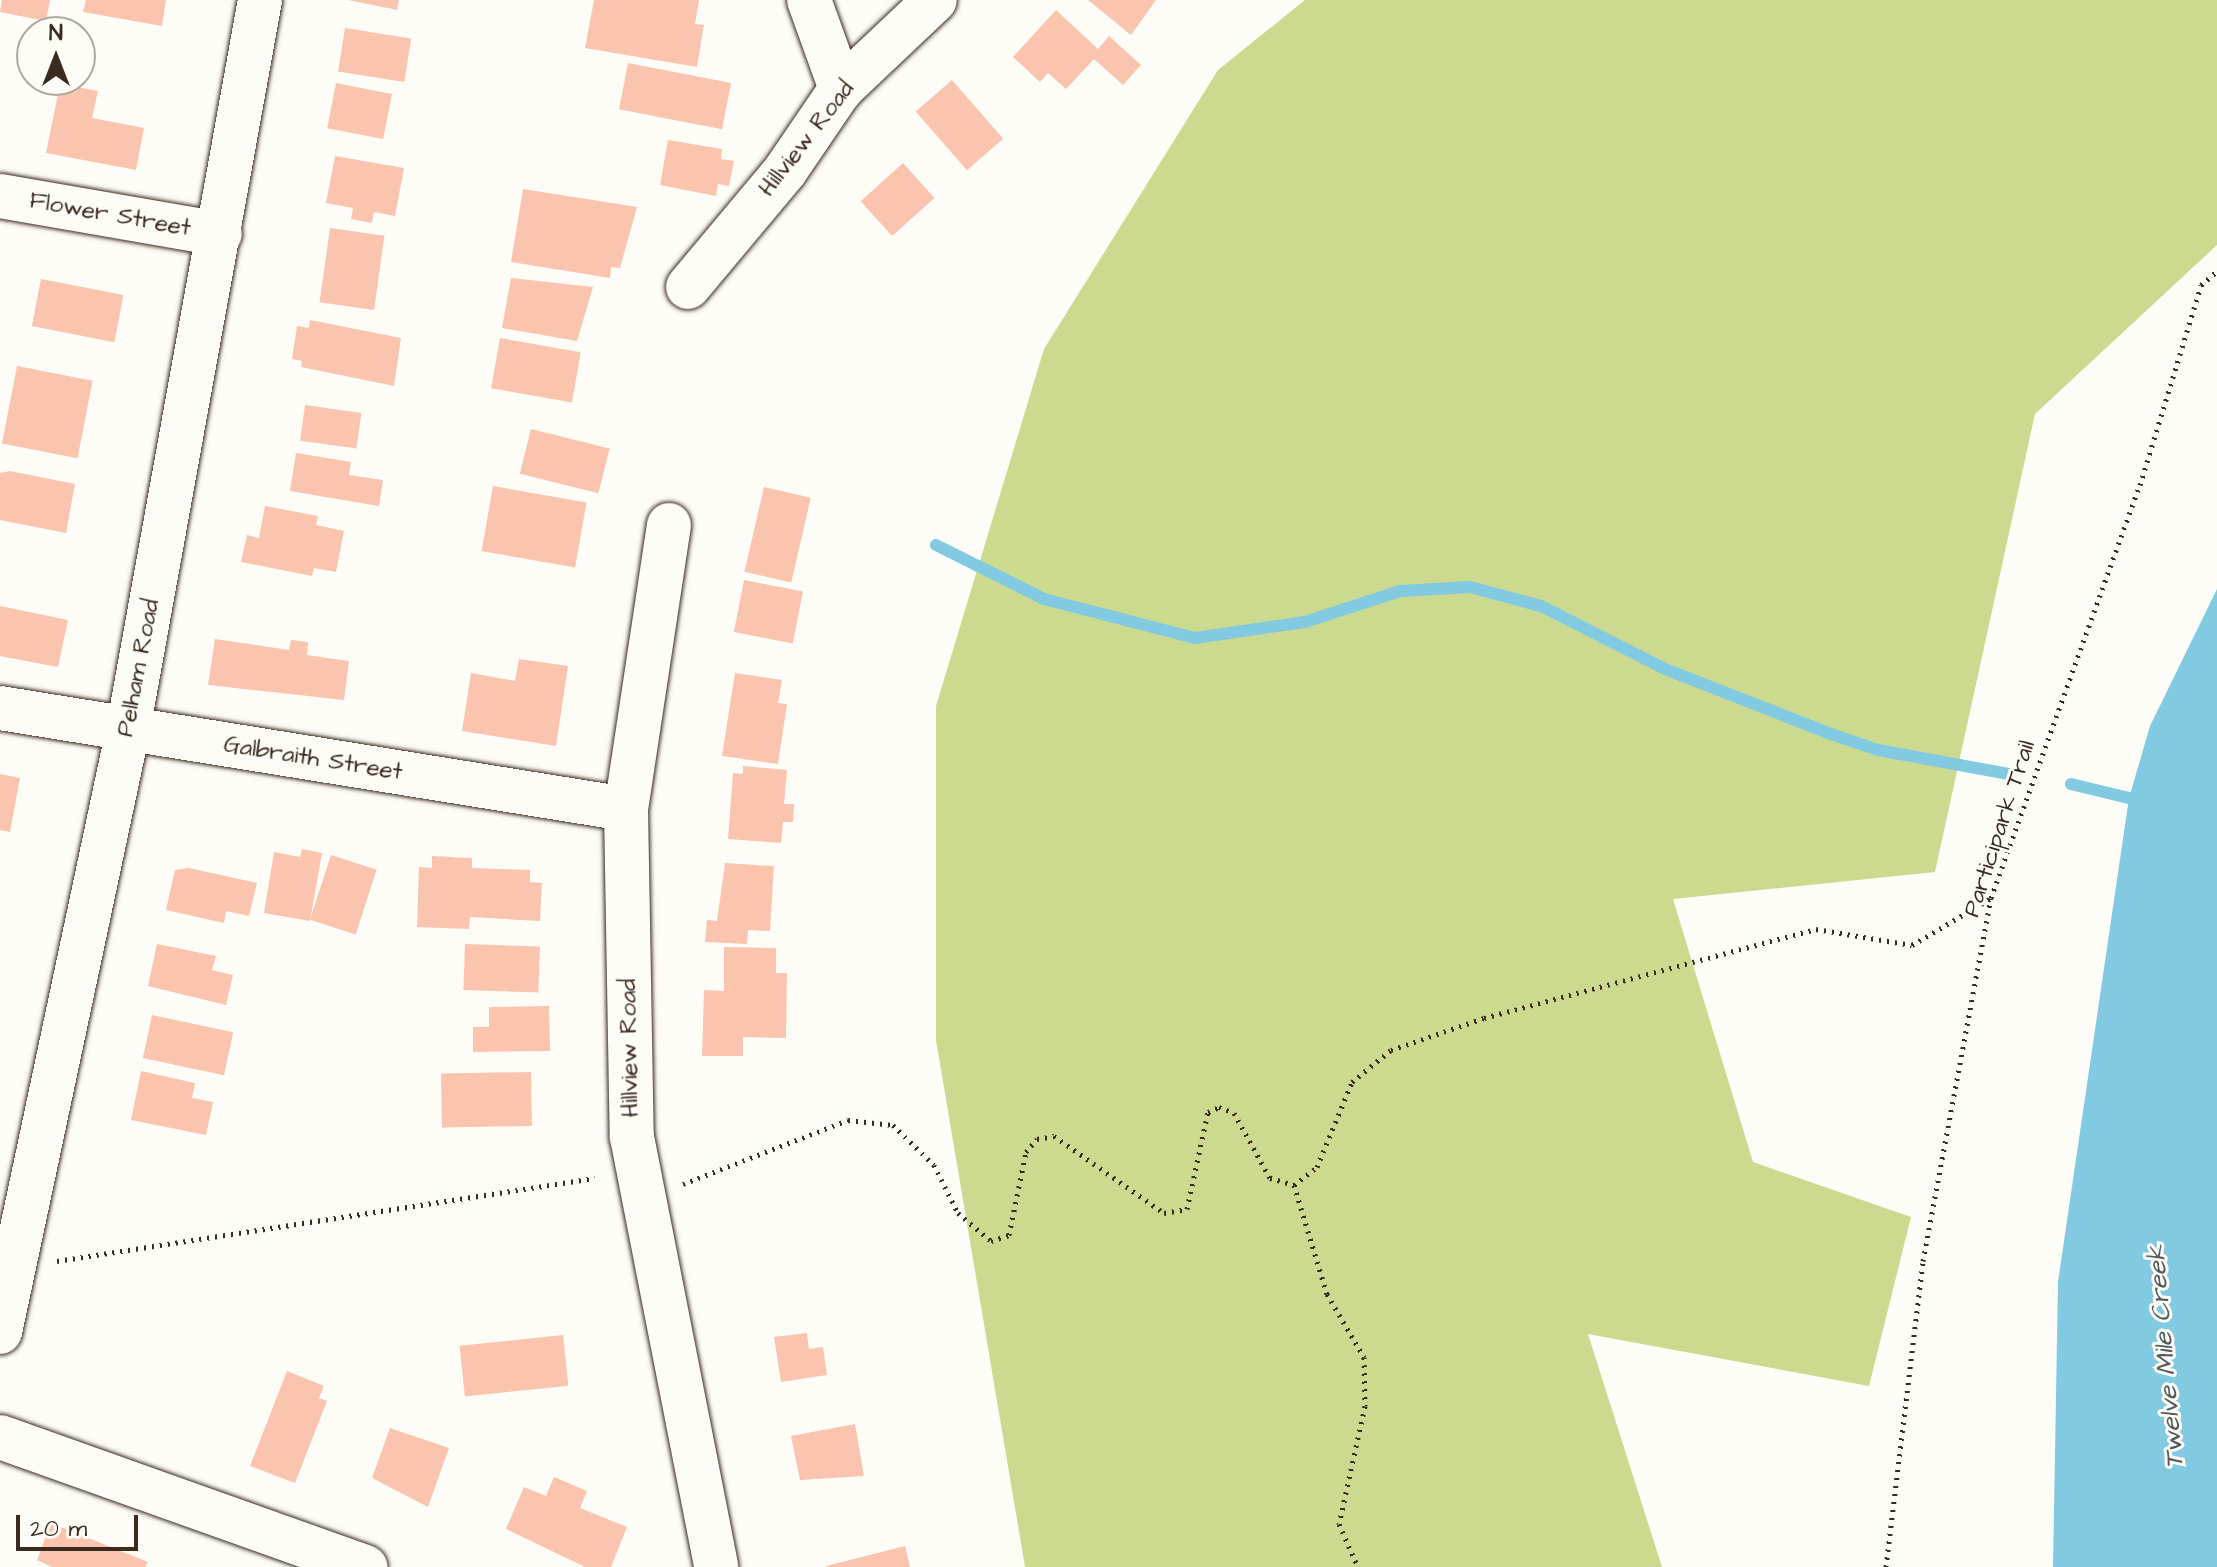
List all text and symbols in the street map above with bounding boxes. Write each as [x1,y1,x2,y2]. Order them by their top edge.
north arrow [16,16,96,96]
text: N [49,18,63,49]
street label: Hillview Road [753,75,861,203]
street label: Flower Street [27,187,193,243]
street label: Pelham Road [112,597,166,739]
street label: Galbraith Street [222,731,404,787]
street label: Participark Trail [1958,737,2042,921]
street label: Hillview Road [614,978,646,1118]
water label: Twelve Mile Creek [2141,1244,2191,1470]
scale bar [20,1499,142,1549]
text: 20 m [30,1512,87,1546]

